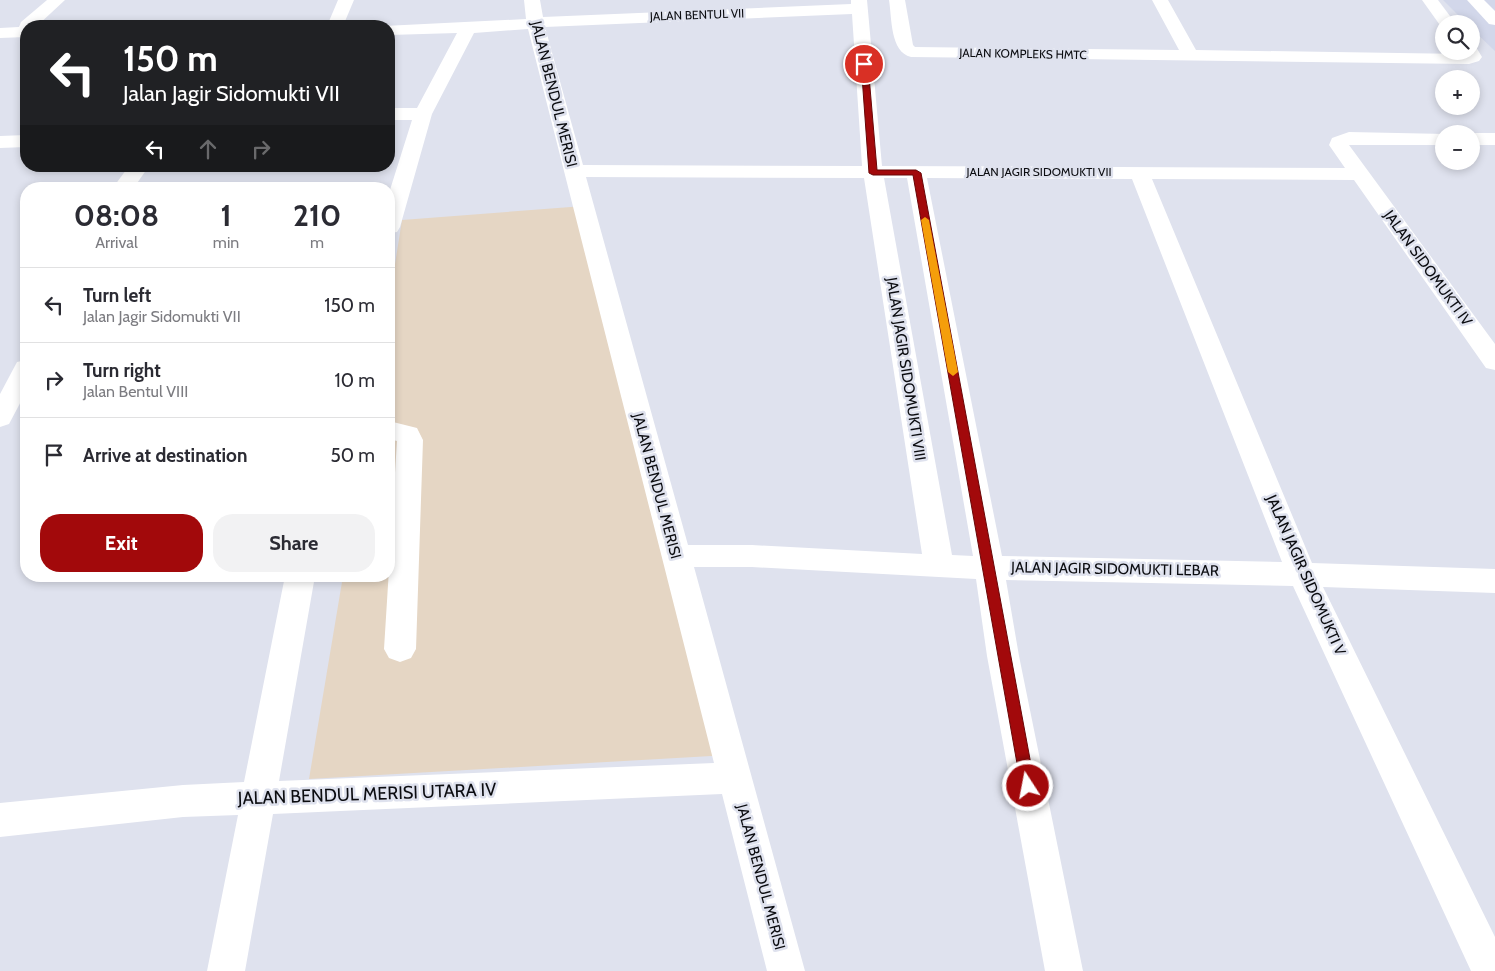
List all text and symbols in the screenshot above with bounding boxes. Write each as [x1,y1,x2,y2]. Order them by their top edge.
street label: JALAN BENTUL VII [648,5,744,24]
map controls [1435,15,1480,170]
button: search [1435,15,1480,60]
street label: JALAN BENDUL MERISI [527,18,581,169]
text: 150 m [123,37,218,80]
icon: left [40,40,105,105]
pin [843,43,885,85]
street label: JALAN KOMPLEKS HMTC [958,45,1087,62]
icon: arrive [850,50,878,78]
button: + [1435,70,1480,115]
text: Jalan Jagir Sidomukti VII [123,80,340,107]
button: − [1435,125,1480,170]
icon: left [141,135,169,163]
icon: ahead [194,135,222,163]
icon: right [247,135,275,163]
street label: JALAN JAGIR SIDOMUKTI VII [965,164,1112,179]
text: 08:08 [74,197,159,234]
text: 1 [221,197,232,234]
text: 210 [293,197,341,234]
street label: JALAN SIDOMUKTI IV [1379,206,1476,330]
text: Arrival [95,233,138,252]
text: min [213,233,239,252]
text: m [310,233,324,252]
street label: JALAN JAGIR SIDOMUKTI VIII [882,275,929,462]
text: Turn left [83,284,151,307]
icon: left [40,291,68,319]
text: 150 m [324,294,375,317]
text: Jalan Jagir Sidomukti VII [83,307,241,326]
text: Turn right [83,359,161,382]
icon: right [40,366,68,394]
text: 10 m [335,369,375,392]
text: Jalan Bentul VIII [83,382,188,401]
street label: JALAN BENDUL MERISI [629,410,685,561]
icon: arrive [40,441,68,469]
text: Arrive at destination [83,444,247,467]
text: 50 m [331,444,375,467]
street label: JALAN JAGIR SIDOMUKTI V [1262,491,1350,659]
button: Exit [40,514,203,572]
button: Share [213,514,375,572]
street label: JALAN JAGIR SIDOMUKTI LEBAR [1010,558,1219,580]
position arrow [1001,759,1053,811]
street label: JALAN BENDUL MERISI UTARA IV [236,778,497,810]
street label: JALAN BENDUL MERISI [733,801,789,952]

